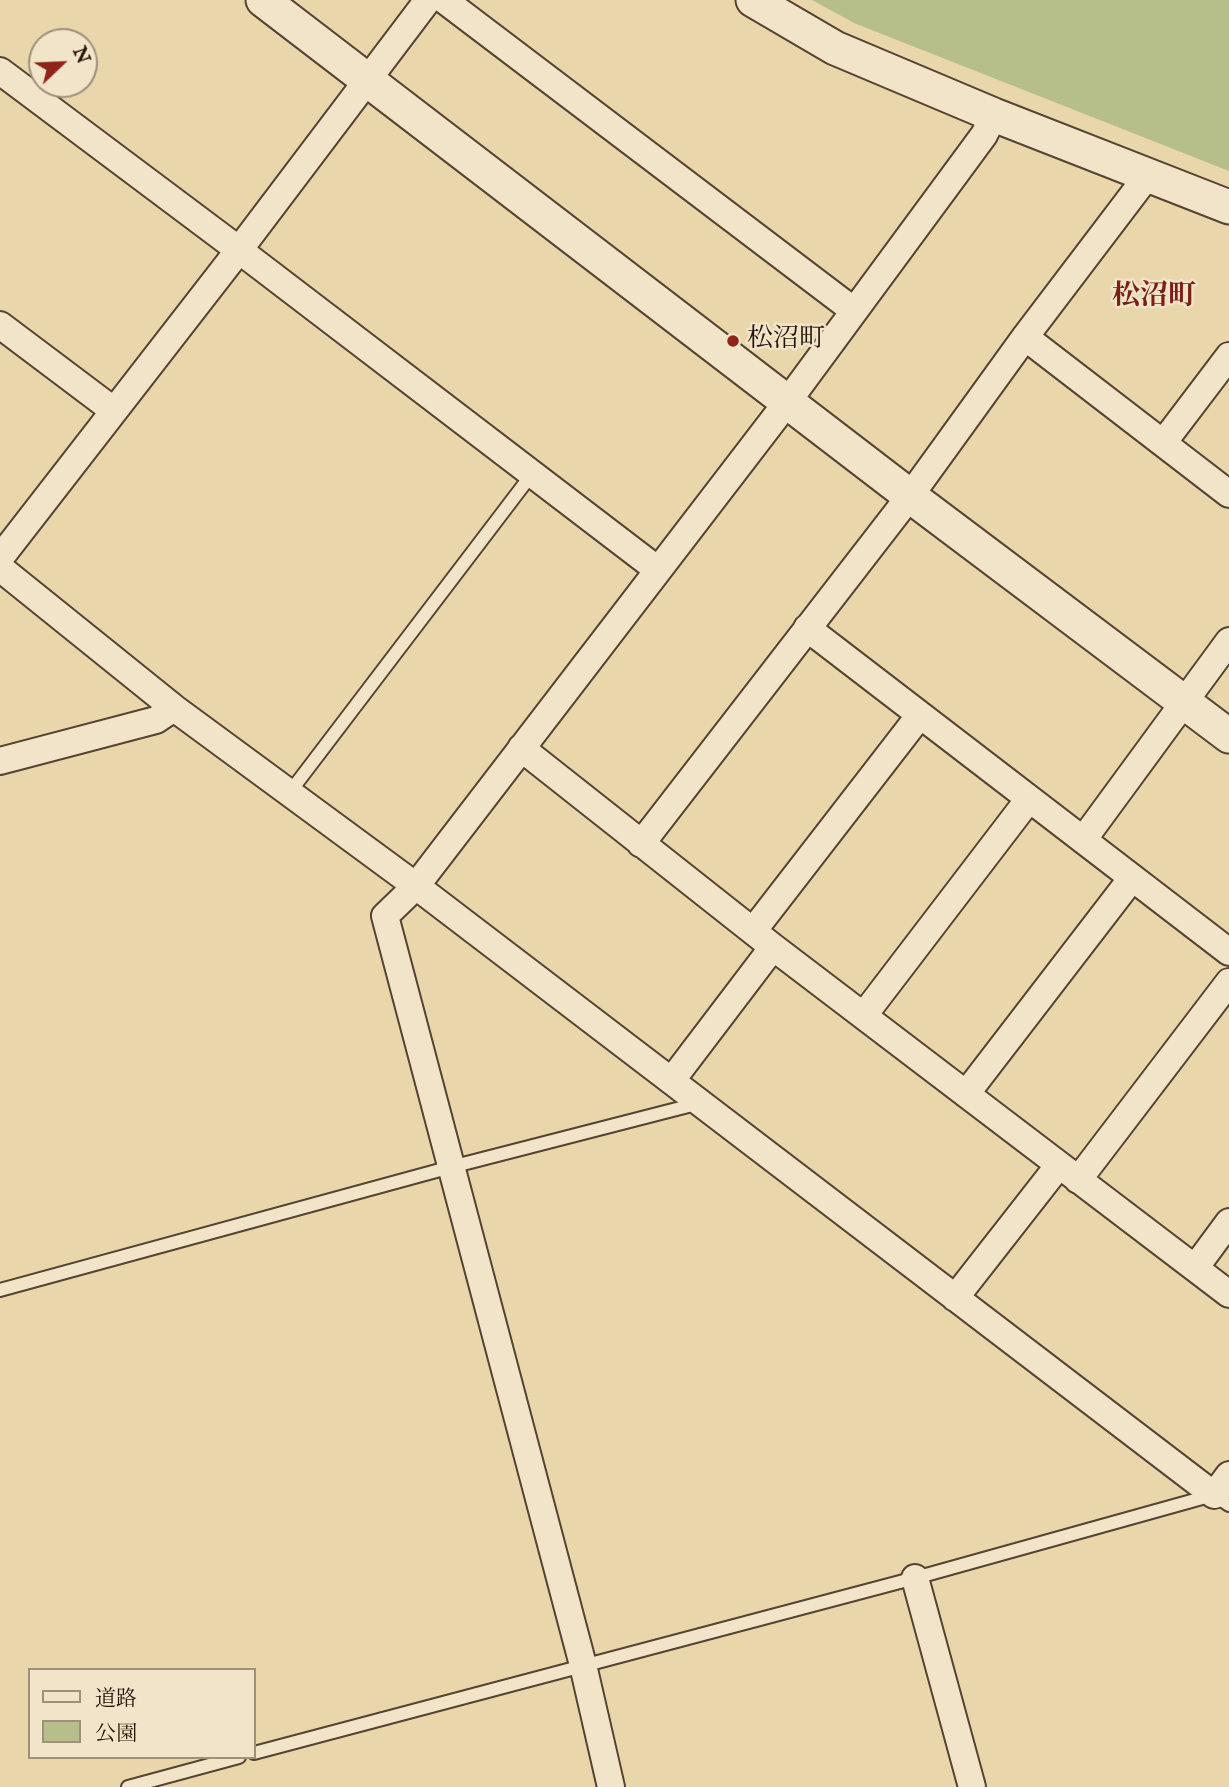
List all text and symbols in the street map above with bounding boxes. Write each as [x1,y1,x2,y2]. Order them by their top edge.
north arrow [28,28,98,98]
text: N [66,43,95,68]
district label: 松沼町 [1112,281,1196,315]
place label: 松沼町 [747,325,825,357]
marker: 松沼町 [725,333,741,349]
legend [28,1668,256,1759]
text: 道路 [95,1686,137,1713]
text: 公園 [95,1721,137,1748]

